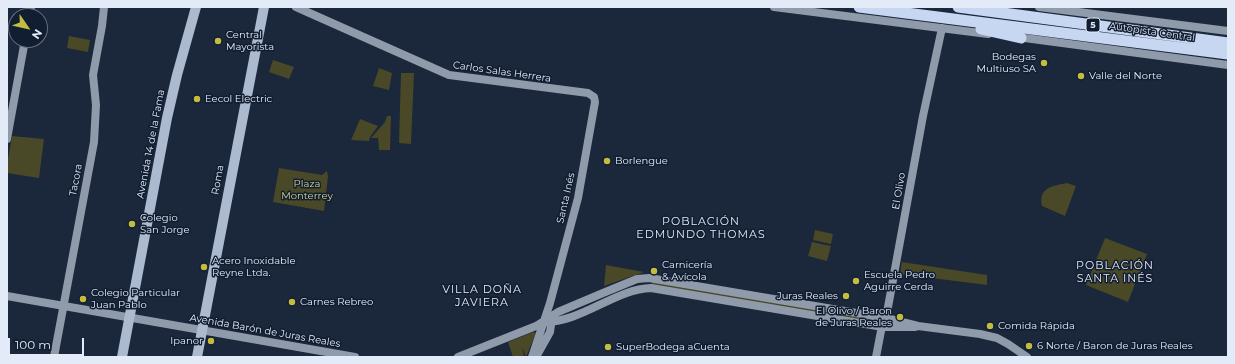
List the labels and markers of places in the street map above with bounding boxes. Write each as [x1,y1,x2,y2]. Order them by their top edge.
place label: Central Mayorista [226,29,274,52]
marker: Central Mayorista [213,36,223,46]
place label: Bodegas Multiuso SA [977,51,1036,74]
marker: Bodegas Multiuso SA [1039,58,1049,68]
place label: Valle del Norte [1089,70,1162,82]
marker: Valle del Norte [1076,71,1086,81]
place label: Eecol Electric [205,93,272,105]
marker: Eecol Electric [192,94,202,104]
place label: Borlengue [615,155,668,167]
marker: Borlengue [602,156,612,166]
place label: Colegio San Jorge [140,212,189,236]
marker: Colegio San Jorge [127,219,137,229]
place label: Acero Inoxidable Reyne Ltda. [212,255,296,278]
place label: Carnicería & Avícola [662,259,712,282]
marker: Acero Inoxidable Reyne Ltda. [199,262,209,272]
marker: Carnicería & Avícola [649,266,659,276]
place label: Escuela Pedro Aguirre Cerda [864,269,935,292]
marker: Escuela Pedro Aguirre Cerda [851,276,861,286]
place label: Colegio Particular Juan Pablo [91,287,180,310]
place label: Juras Reales [777,290,838,302]
marker: Juras Reales [841,291,851,301]
marker: Colegio Particular Juan Pablo [78,294,88,304]
place label: Carnes Rebreo [300,296,373,308]
marker: Carnes Rebreo [287,297,297,307]
place label: El Olivo / Baron de Juras Reales [815,305,892,328]
marker: El Olivo / Baron de Juras Reales [895,312,905,322]
place label: Comida Rápida [998,320,1075,332]
marker: Comida Rápida [985,321,995,331]
place label: Ipanor [170,335,203,347]
marker: Ipanor [206,336,216,346]
place label: 6 Norte / Baron de Juras Reales [1037,340,1193,352]
place label: SuperBodega aCuenta [616,341,730,353]
marker: 6 Norte / Baron de Juras Reales [1024,341,1034,351]
marker: SuperBodega aCuenta [603,342,613,352]

